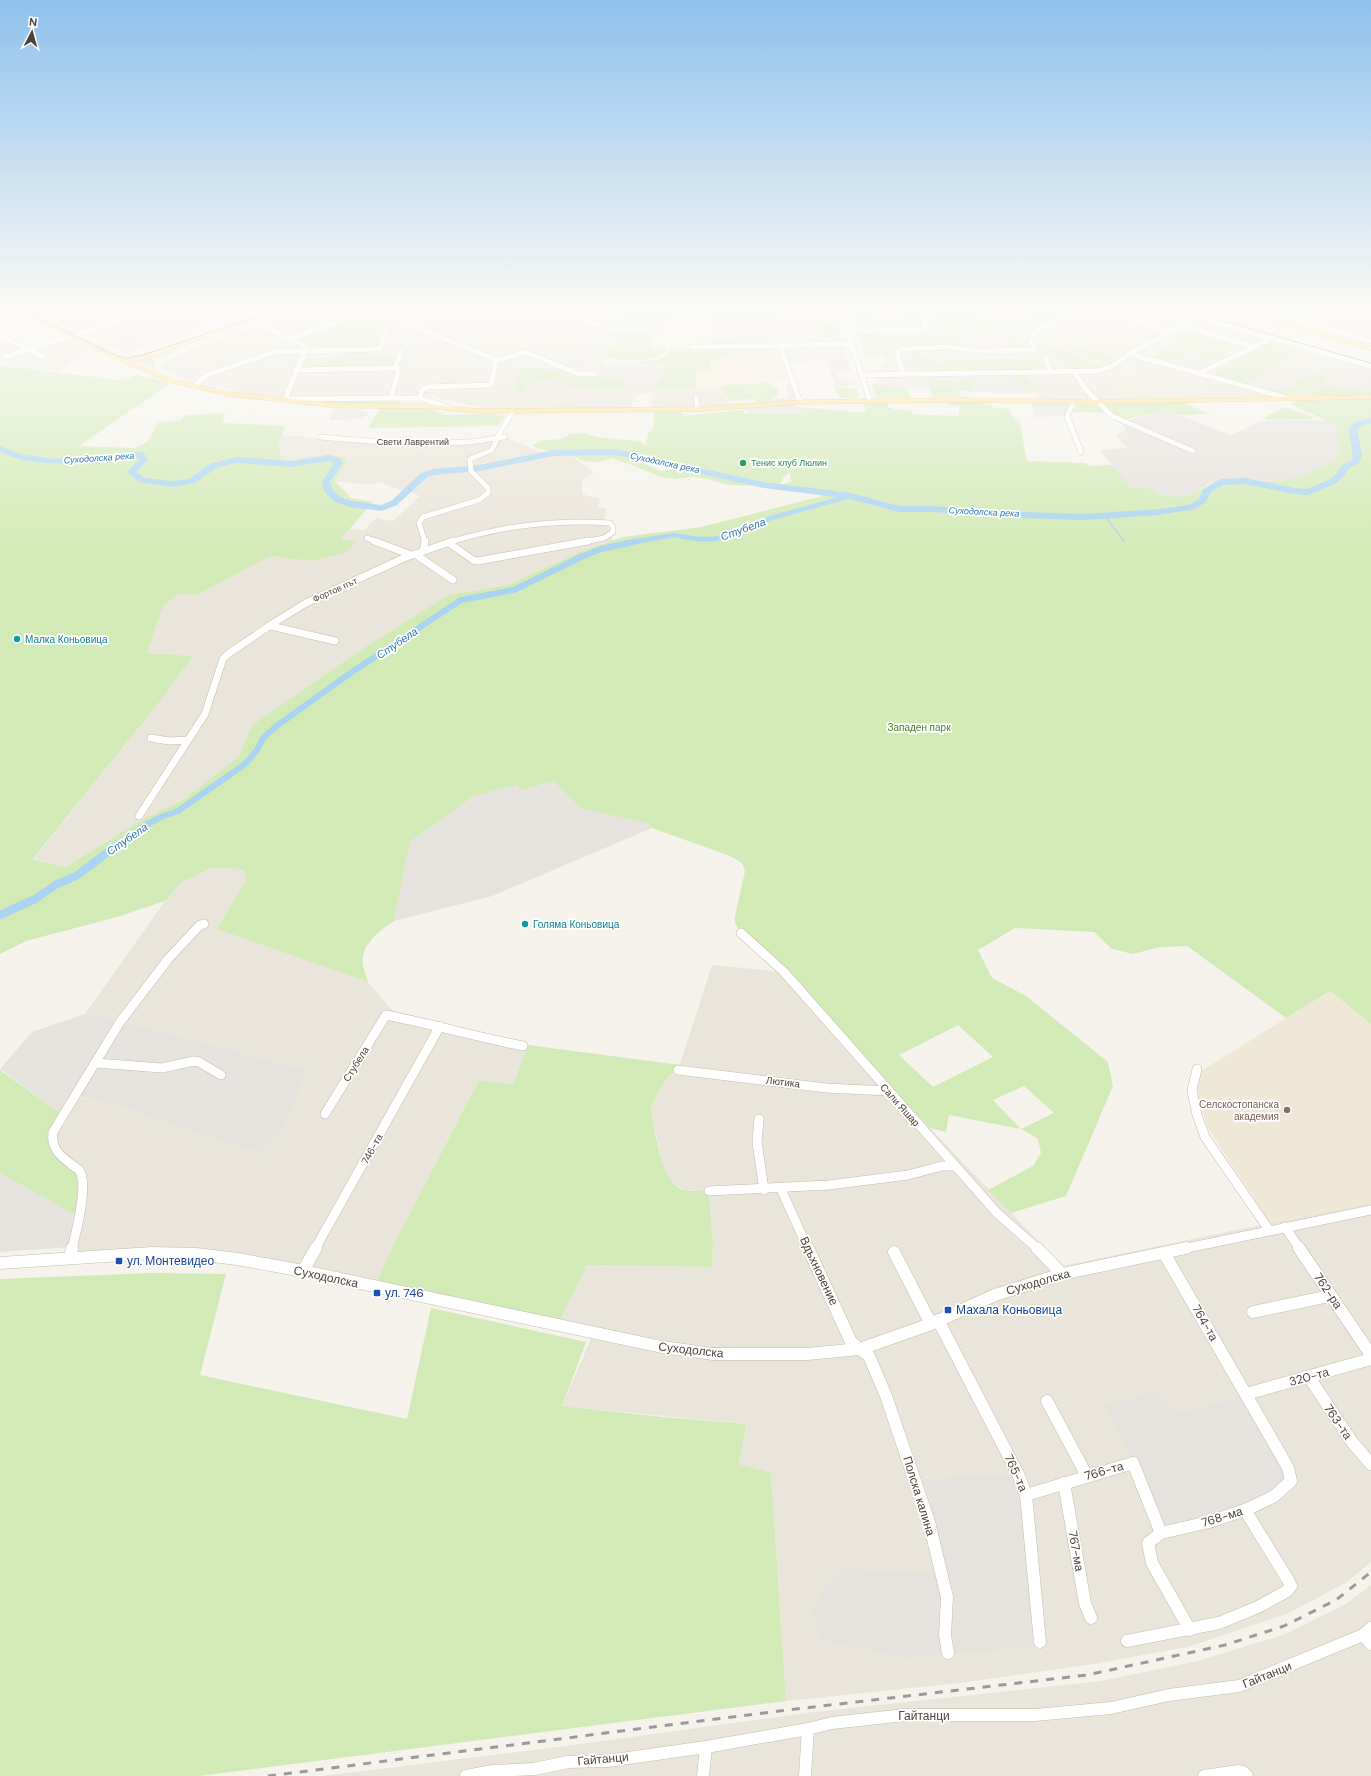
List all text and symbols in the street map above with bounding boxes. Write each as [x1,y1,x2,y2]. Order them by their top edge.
north arrow [12,12,52,52]
text: N [28,15,38,29]
street label: Свети Лаврентий [377,436,449,448]
water label: Суходолска река [63,450,135,466]
water label: Суходолска река [629,450,701,476]
place label: Тенис клуб Люлин [751,457,827,469]
marker: Тенис клуб Люлин [738,458,748,468]
water label: Суходолска река [948,504,1020,520]
water label: Стубела [719,514,767,544]
street label: Фортов път [311,575,359,605]
water label: Стубела [374,624,420,662]
place label: Малка Коньовица [25,633,108,646]
marker: Малка Коньовица [12,634,22,644]
park label: Западен парк [887,721,951,734]
water label: Стубела [104,820,150,858]
place label: Голяма Коньовица [533,918,620,931]
marker: Голяма Коньовица [520,919,530,929]
street label: Стубела [340,1044,372,1084]
street label: Лютика [765,1073,801,1091]
street label: Сали Яшар [877,1081,923,1129]
place label: Селскостопанска академия [1199,1098,1279,1123]
marker: Селскостопанска академия [1282,1105,1292,1115]
street label: 746-та [358,1131,386,1166]
street label: Вдъхновение [796,1234,842,1308]
place label: ул. Монтевидео [127,1253,215,1269]
marker: ул. Монтевидео [114,1256,124,1266]
street label: Суходолска [292,1262,360,1292]
street label: Суходолска [1004,1265,1072,1299]
street label: 762-ра [1310,1270,1346,1312]
place label: ул. 746 [385,1285,424,1301]
marker: ул. 746 [372,1288,382,1298]
place label: Махала Коньовица [956,1302,1062,1318]
street label: 764-та [1188,1302,1222,1344]
marker: Махала Коньовица [943,1305,953,1315]
street label: Суходолска [658,1339,725,1361]
street label: 320-та [1287,1364,1331,1390]
street label: 763-та [1320,1401,1356,1443]
street label: 765-та [1001,1452,1031,1494]
street label: Полска калина [899,1454,939,1538]
street label: 766-та [1083,1458,1126,1484]
street label: 768-ма [1199,1503,1245,1531]
street label: 767-ма [1065,1530,1087,1573]
street label: Гайтанци [1240,1658,1294,1692]
street label: Гайтанци [898,1708,950,1724]
street label: Гайтанци [577,1749,629,1769]

